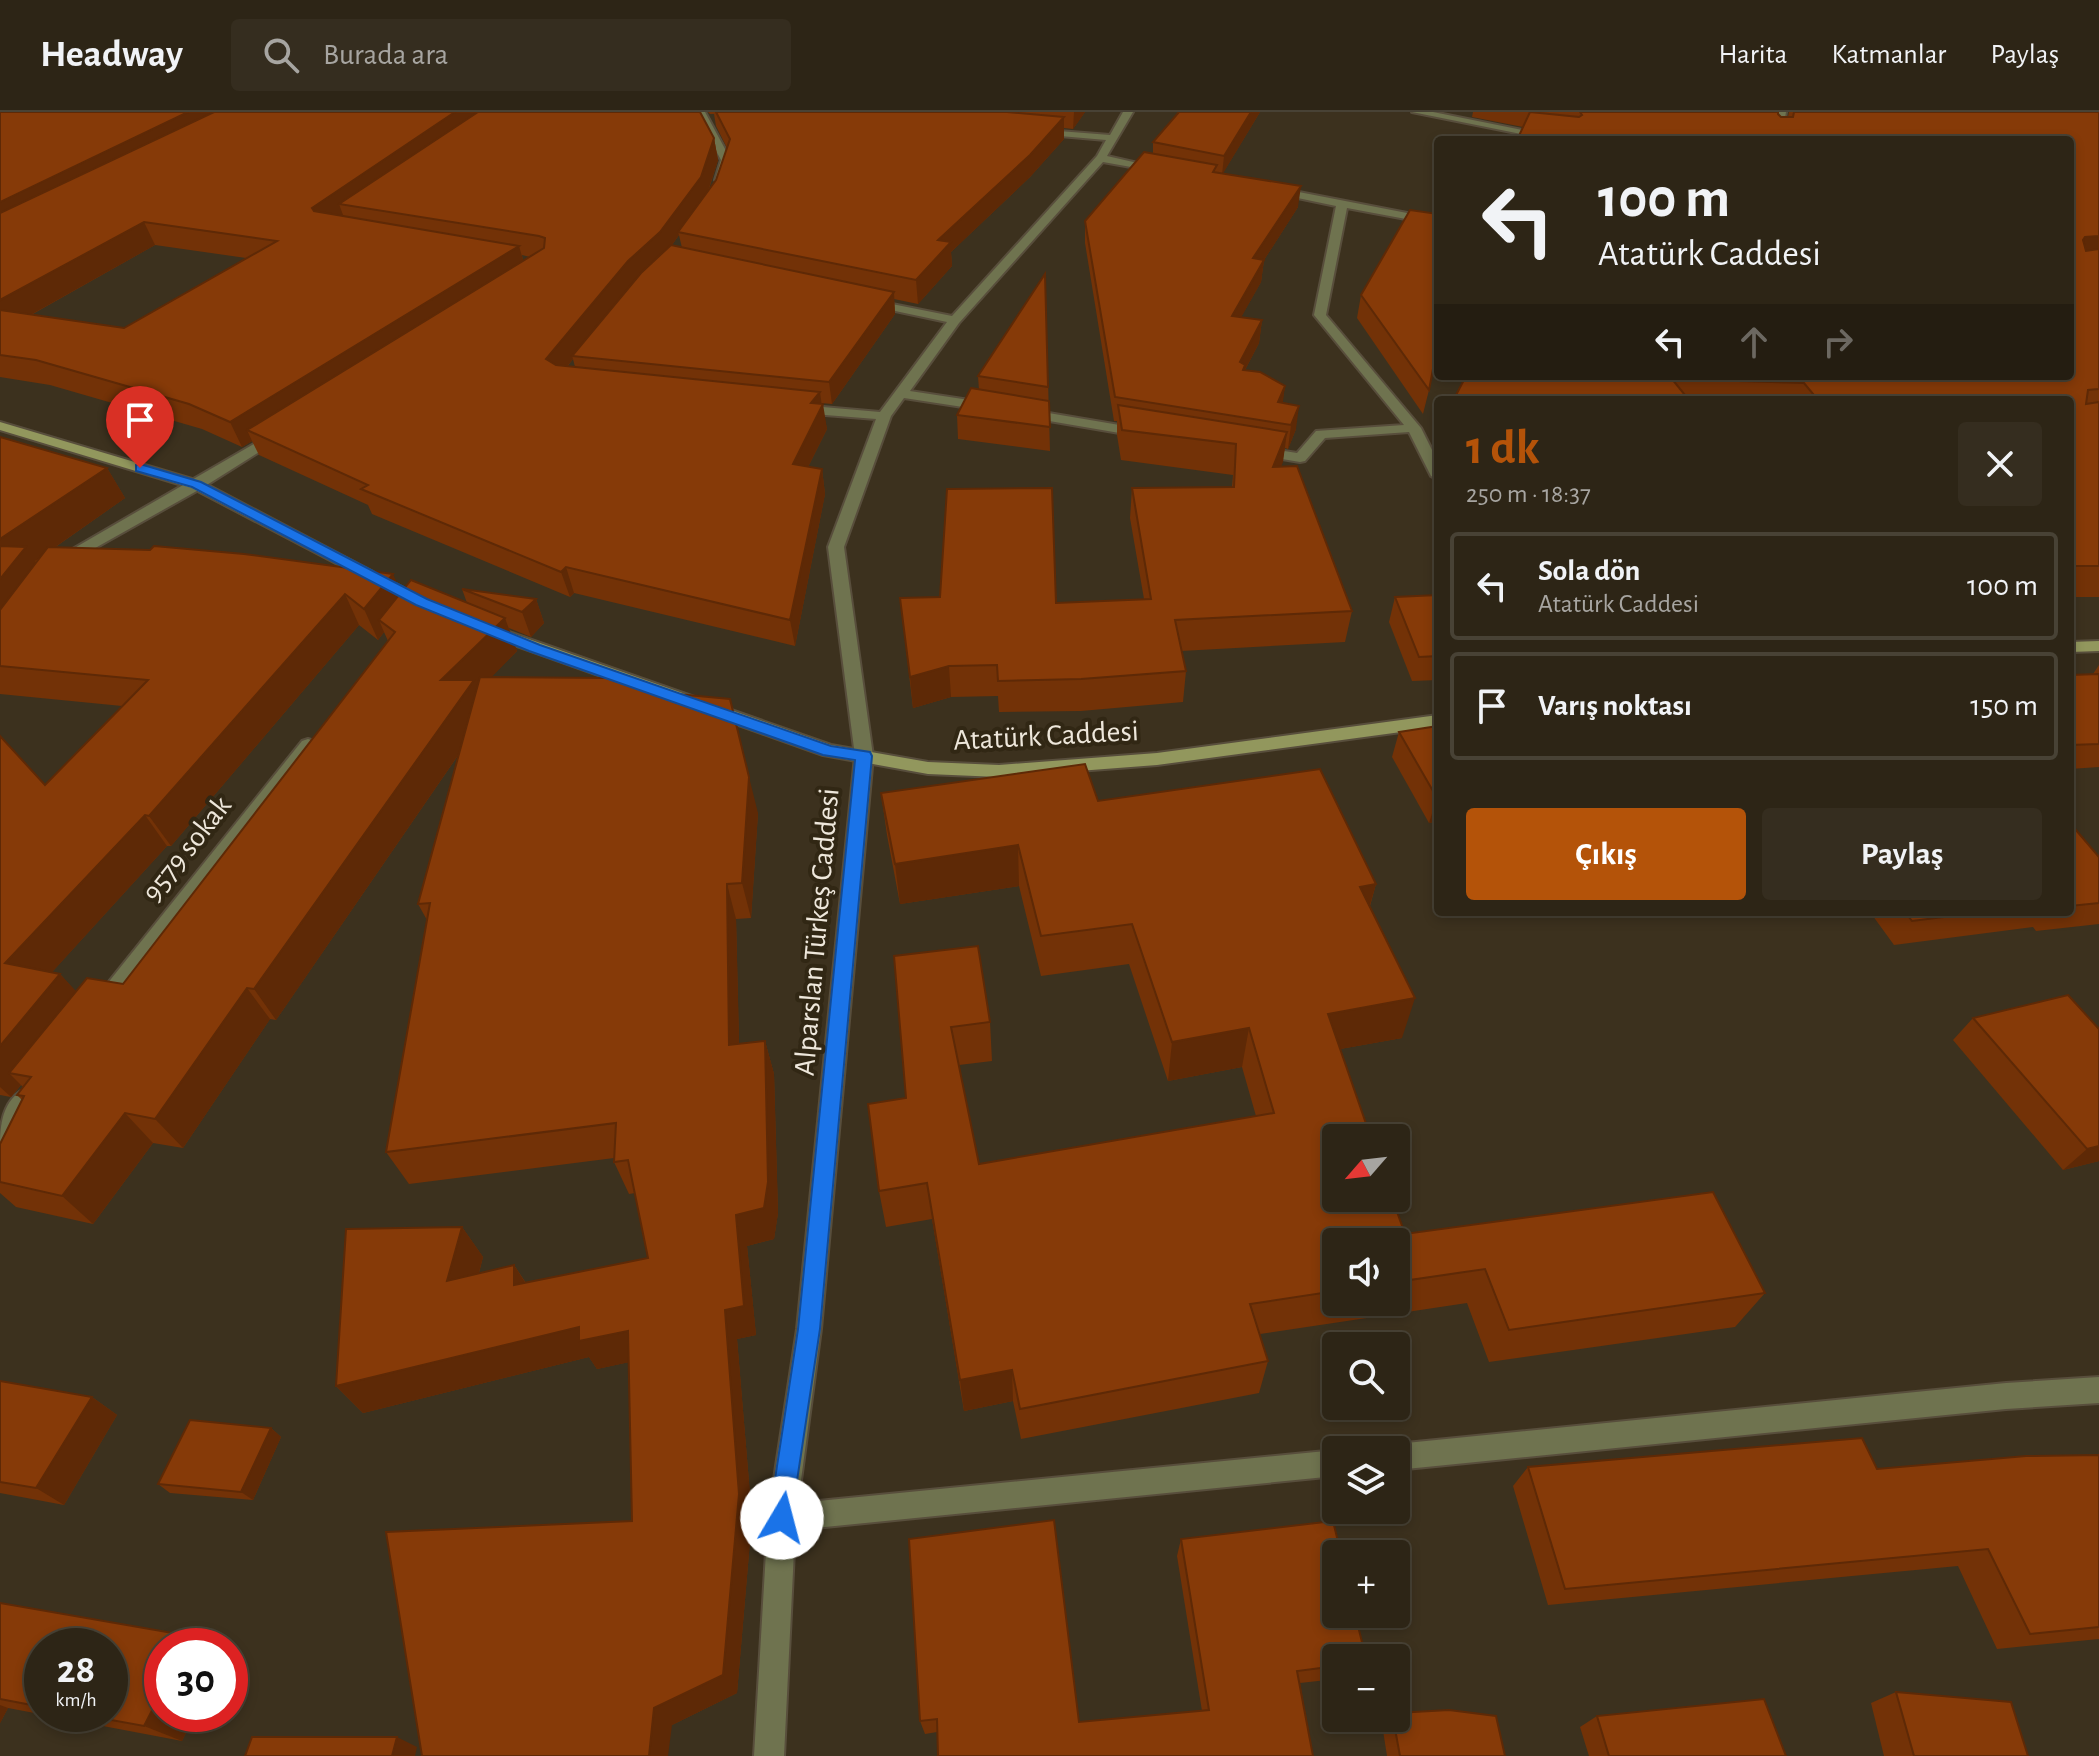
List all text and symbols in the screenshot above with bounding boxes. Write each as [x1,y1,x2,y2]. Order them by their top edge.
search box [231,19,791,91]
icon: search [259,33,303,77]
text: Headway [40,36,183,74]
text: Burada ara [323,40,448,70]
text: Harita [1718,41,1787,69]
text: Katmanlar [1831,41,1946,69]
text: Paylaş [1990,41,2059,69]
icon: left [1466,168,1570,272]
text: 100 m [1598,171,1730,227]
text: Atatürk Caddesi [1598,236,1821,272]
icon: left [1648,320,1692,364]
icon: ahead [1732,320,1776,364]
icon: right [1816,320,1860,364]
pin [106,386,174,468]
icon: arrive [118,398,162,442]
button: close [1958,422,2042,506]
text: 1 dk [1466,425,1540,473]
text: 250 m · 18:37 [1466,481,1591,507]
text: Sola dön [1538,556,1640,586]
icon: left [1470,564,1514,608]
text: 100 m [1967,571,2038,601]
text: Atatürk Caddesi [1538,591,1699,617]
icon: arrive [1470,684,1514,728]
text: Varış noktası [1538,691,1692,721]
text: 150 m [1970,691,2038,721]
street label: Atatürk Caddesi [952,716,1140,756]
street label: Alparslan Türkeş Caddesi [789,787,845,1077]
street label: 9579 sokak [137,790,237,907]
button: Çıkış [1466,808,1746,900]
button: Paylaş [1762,808,2042,900]
north arrow [1322,1124,1410,1212]
map controls [1322,1124,1410,1732]
button: sound [1322,1228,1410,1316]
button: search [1322,1332,1410,1420]
button: layers [1322,1436,1410,1524]
position arrow [740,1476,824,1560]
button: + [1322,1540,1410,1628]
speed limit sign: 30 [144,1628,248,1732]
button: − [1322,1644,1410,1732]
text: 28 [57,1650,95,1690]
text: km/h [55,1690,97,1710]

